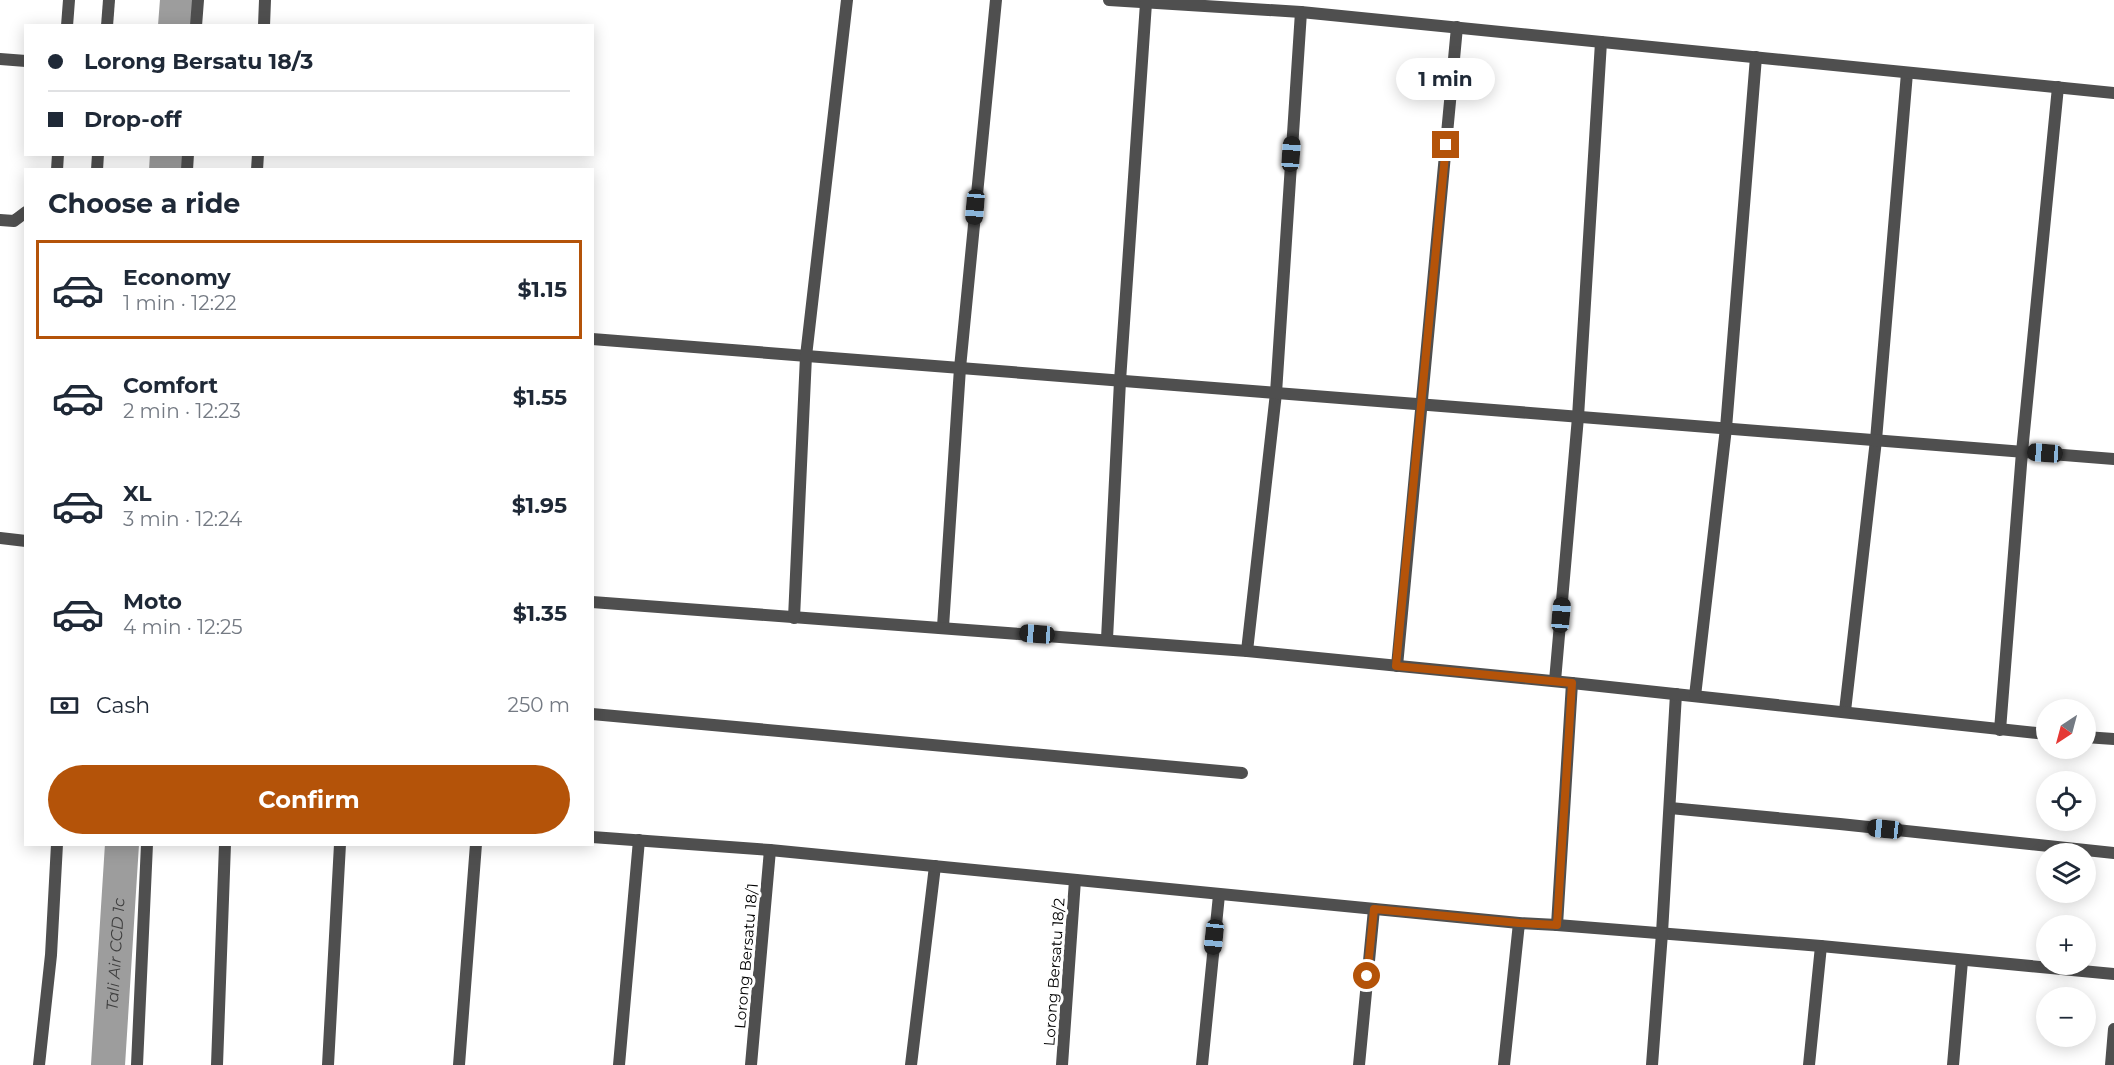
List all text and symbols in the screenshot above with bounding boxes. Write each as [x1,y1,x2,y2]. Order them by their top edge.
text: Lorong Bersatu 18/3 [84,48,313,75]
callout: 1 min [1396,58,1496,100]
text: 1 min [1418,67,1473,91]
text: Drop-off [84,106,182,133]
route end [1432,131,1459,158]
car [1281,135,1301,173]
text: Choose a ride [48,187,240,220]
car [964,188,986,226]
icon: car [51,263,105,317]
text: Economy [123,264,231,291]
text: $1.15 [517,276,567,303]
text: 1 min · 12:22 [123,291,237,315]
icon: car [51,371,105,425]
text: Comfort [123,372,218,399]
text: $1.55 [513,384,567,411]
text: 2 min · 12:23 [123,399,241,423]
car [2026,443,2064,463]
icon: car [51,479,105,533]
text: XL [123,480,152,507]
text: $1.95 [512,492,567,519]
text: 3 min · 12:24 [123,507,242,531]
icon: car [51,587,105,641]
text: Moto [123,588,182,615]
car [1550,596,1572,634]
text: $1.35 [513,600,567,627]
text: 4 min · 12:25 [123,615,243,639]
car [1018,624,1056,644]
icon: cash [48,689,81,722]
text: Cash [96,692,150,719]
text: 250 m [508,693,570,717]
north arrow [2036,699,2096,759]
map controls [2036,699,2096,1047]
button: Confirm [48,765,570,834]
button: locate [2036,771,2096,831]
car [1866,818,1904,840]
button: layers [2036,843,2096,903]
street label: Lorong Bersatu 18/1 [730,882,762,1030]
water label: Tali Air CCD 1c [102,897,128,1011]
street label: Lorong Bersatu 18/2 [1039,897,1069,1047]
button: + [2036,915,2096,975]
car [1203,918,1225,956]
route start [1353,962,1380,989]
button: − [2036,987,2096,1047]

